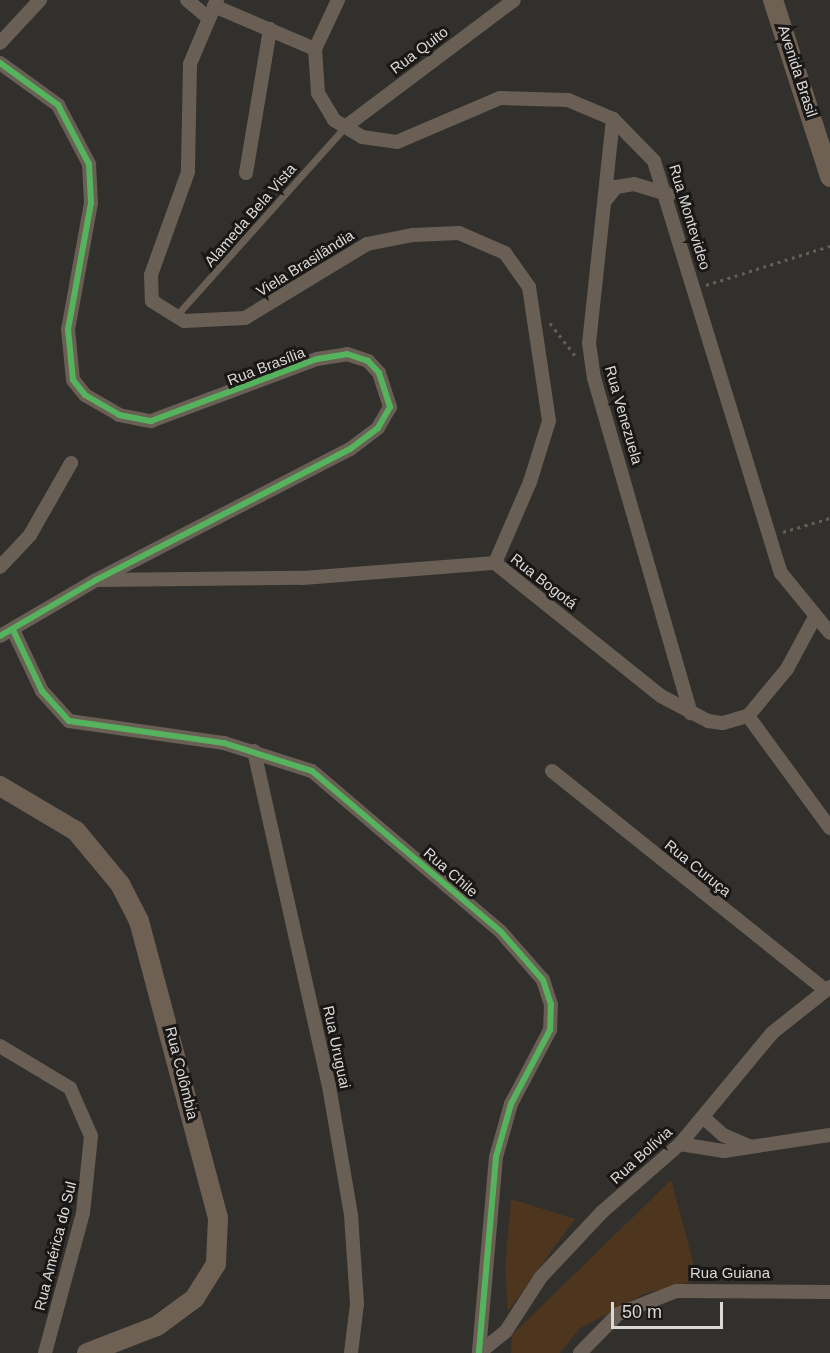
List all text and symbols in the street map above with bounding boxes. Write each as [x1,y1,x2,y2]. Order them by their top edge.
street label: Rua Quito [387,22,451,78]
street label: Avenida Brasil [775,23,821,119]
street label: Alameda Bela Vista [200,160,300,270]
street label: Rua Montevideo [665,162,715,272]
street label: Viela Brasilândia [253,226,357,300]
street label: Rua Brasília [225,343,307,389]
street label: Rua Venezuela [601,364,647,466]
street label: Rua Bogotá [507,550,581,612]
street label: Rua Curuça [661,836,735,900]
street label: Rua Chile [420,844,482,900]
street label: Rua Uruguai [319,1004,355,1090]
street label: Rua Colômbia [162,1025,202,1121]
street label: Rua Bolívia [606,1123,676,1187]
street label: Rua América do Sul [30,1179,80,1313]
street label: Rua Guiana [690,1264,770,1282]
scale bar [614,1290,726,1328]
text: 50 m [622,1302,662,1322]

